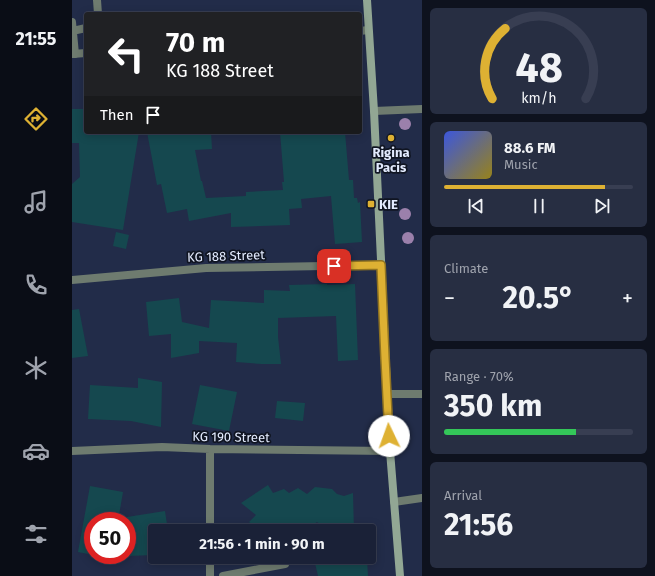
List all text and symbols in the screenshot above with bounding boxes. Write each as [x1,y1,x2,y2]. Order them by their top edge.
text: 70 m [166,26,225,59]
text: 21:55 [16,28,56,50]
icon: left [100,28,152,80]
text: 48 [515,43,562,93]
text: KG 188 Street [166,60,274,82]
text: km/h [521,89,556,106]
icon: arrive [142,104,164,126]
icon: directions [22,105,50,133]
text: Then [100,106,134,124]
marker: Rigina Pacis [386,133,396,143]
text: 88.6 FM [504,139,556,157]
place label: Rigina Pacis [372,145,410,175]
text: Music [504,157,538,172]
icon: music [22,188,50,216]
icon: previous [465,195,487,217]
icon: pause [528,195,550,217]
icon: next [591,195,613,217]
place label: KIE [379,197,398,212]
marker: KIE [366,199,376,209]
street label: KG 188 Street [187,247,265,265]
pin [317,249,351,283]
icon: arrive [323,255,345,277]
text: Climate [444,261,488,276]
icon: phone [22,271,50,299]
text: 20.5° [503,280,575,316]
text: − [444,285,455,312]
text: + [622,285,633,312]
icon: climate [22,354,50,382]
text: Range · 70% [444,369,514,384]
text: 350 km [444,388,542,424]
position arrow [368,415,410,457]
street label: KG 190 Street [192,429,270,445]
icon: car [22,437,50,465]
text: Arrival [444,488,482,503]
text: 21:56 [444,507,513,543]
speed limit sign: 50 [84,512,136,564]
icon: filters [22,520,50,548]
text: 21:56 · 1 min · 90 m [199,535,325,553]

